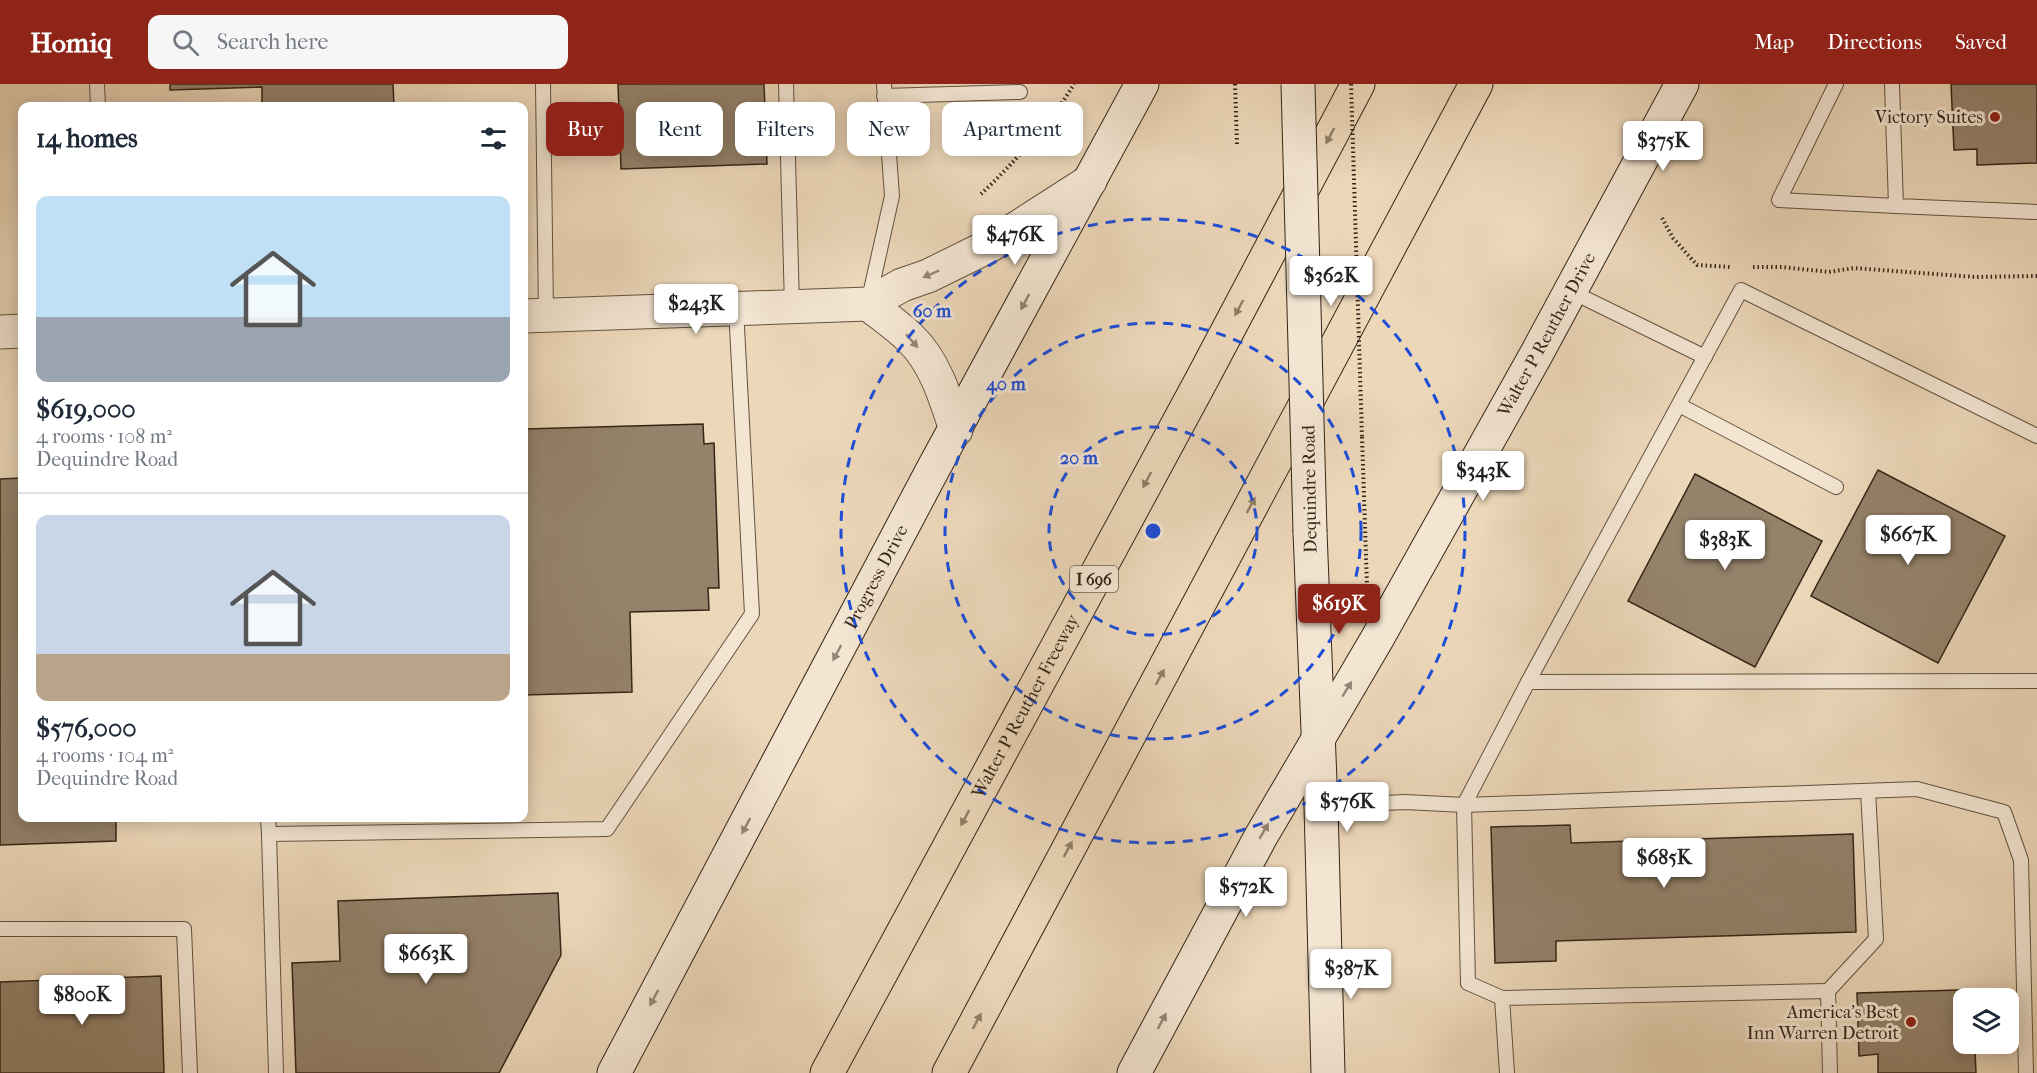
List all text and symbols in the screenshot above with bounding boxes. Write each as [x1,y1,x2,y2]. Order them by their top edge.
search box [148,15,568,69]
text: Homiq [30,26,112,59]
icon: search [169,26,202,59]
text: Search here [217,29,328,55]
text: Map [1754,30,1794,54]
text: Directions [1827,30,1922,54]
text: Saved [1955,30,2007,54]
chip: Buy [546,102,624,156]
chip: Rent [636,102,723,156]
chip: Filters [735,102,835,156]
chip: New [847,102,930,156]
chip: Apartment [942,102,1083,156]
place label: Victory Suites [1874,107,1983,128]
marker: Victory Suites [1988,110,2002,124]
pin: $375K [1621,121,1705,172]
icon: filters [477,122,510,155]
text: 14 homes [36,123,138,154]
one-way arrow [1326,127,1335,144]
text: $375K [1637,129,1689,152]
pin: $476K [973,215,1057,266]
text: $476K [986,223,1044,246]
icon: home [219,235,327,343]
street label: Walter P Reuther Drive [1493,249,1600,421]
pin: $362K [1289,256,1373,307]
text: $362K [1304,264,1358,287]
one-way arrow [922,270,940,279]
pin: $243K [654,284,738,335]
text: $243K [668,292,724,315]
one-way arrow [1020,294,1030,311]
one-way arrow [1235,299,1245,317]
text: 60 m [913,301,952,322]
one-way arrow [905,334,919,349]
text: 40 m [985,374,1027,395]
text: $619,000 [36,394,136,425]
text: 4 rooms · 108 m² [36,425,172,448]
street label: Dequindre Road [1298,425,1322,553]
text: Dequindre Road [36,448,178,471]
text: 20 m [1060,448,1099,469]
pin: $343K [1441,451,1525,502]
text: $343K [1456,459,1510,482]
one-way arrow [1142,472,1152,489]
one-way arrow [1246,496,1256,513]
pin: $667K [1866,515,1950,566]
pin: $383K [1683,520,1767,571]
street label: Progress Drive [840,521,912,633]
centre of rings [1143,521,1163,541]
text: $667K [1880,523,1936,546]
text: $383K [1699,528,1751,551]
icon: home [219,554,327,662]
road number: I 696 [1070,566,1118,592]
pin: $619K [1297,584,1381,635]
text: $619K [1312,592,1366,615]
street label: Walter P Reuther Freeway [967,609,1084,802]
one-way arrow [832,645,841,662]
one-way arrow [1154,668,1164,686]
one-way arrow [1342,681,1353,697]
text: $576,000 [36,713,137,744]
text: 4 rooms · 104 m² [36,744,174,767]
text: Dequindre Road [36,767,178,790]
pin: $576K [1305,782,1389,833]
text: $576K [1320,790,1374,813]
one-way arrow [960,810,970,827]
one-way arrow [741,817,750,834]
one-way arrow [1259,823,1269,840]
pin: $685K [1622,838,1706,889]
one-way arrow [1063,840,1073,857]
text: $685K [1636,846,1692,869]
pin: $572K [1204,867,1288,918]
text: $572K [1219,875,1273,898]
pin: $663K [384,934,468,985]
text: $663K [398,942,454,965]
pin: $387K [1309,949,1393,1000]
text: $387K [1324,957,1378,980]
pin: $800K [40,975,124,1026]
text: $800K [53,983,111,1006]
map controls [1953,988,2019,1054]
button: layers [1953,988,2019,1054]
one-way arrow [649,989,659,1006]
place label: America's Best Inn Warren Detroit [1747,1002,1900,1044]
one-way arrow [972,1013,981,1030]
one-way arrow [1157,1013,1167,1030]
marker: America's Best Inn Warren Detroit [1904,1015,1918,1029]

